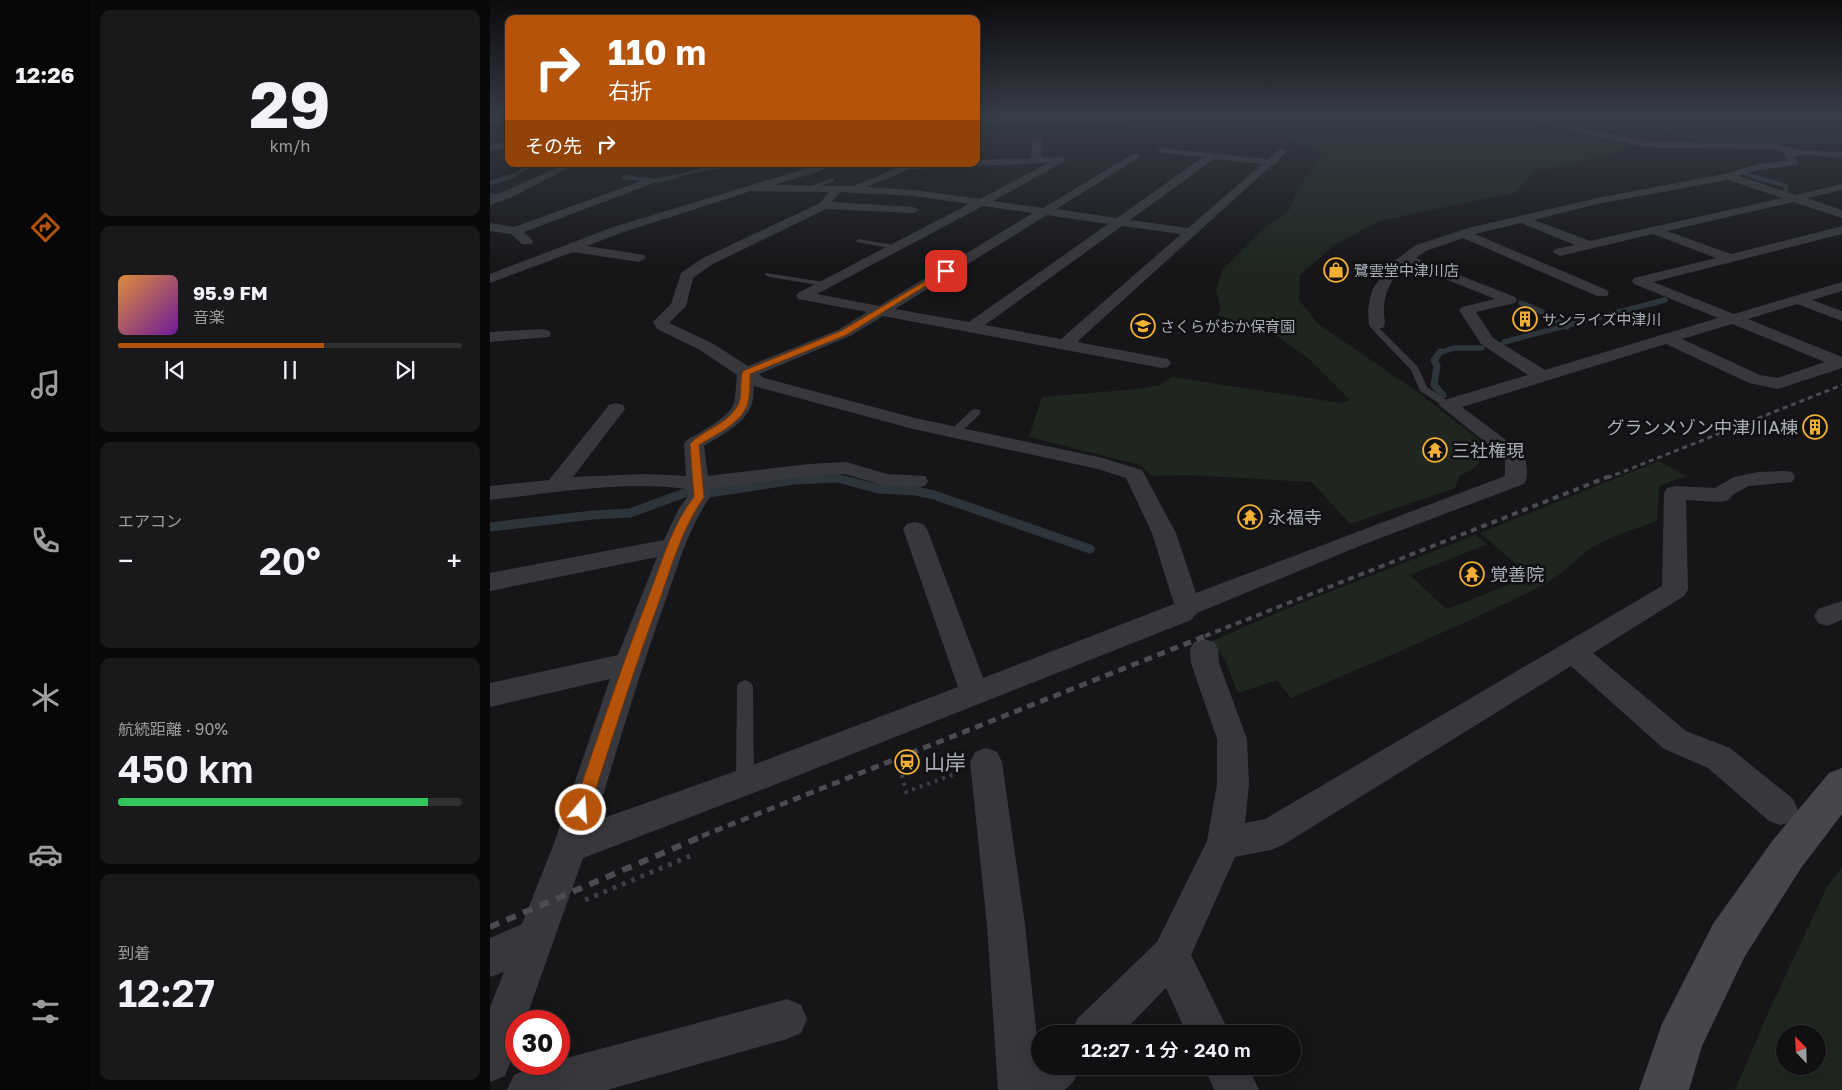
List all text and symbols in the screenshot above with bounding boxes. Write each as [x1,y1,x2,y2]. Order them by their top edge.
text: 110 m [608,31,706,73]
icon: right [525,35,590,100]
text: 12:26 [15,61,75,88]
text: 29 [250,64,330,142]
text: 右折 [608,77,652,104]
icon: right [592,130,620,158]
text: その先 [525,134,582,157]
text: km/h [270,136,310,156]
icon: directions [28,210,63,245]
pin [925,250,967,292]
icon: arrive [932,257,960,285]
shop icon: 鷺雲堂中津川店 [1323,257,1349,283]
place label: 鷺雲堂中津川店 [1354,261,1459,279]
text: 95.9 FM [193,281,268,304]
building icon: サンライズ中津川 [1512,306,1538,332]
text: 音楽 [193,307,225,327]
place label: サンライズ中津川 [1542,310,1662,328]
school or university icon: さくらがおか保育園 [1130,313,1156,339]
place label: さくらがおか保育園 [1160,317,1295,335]
icon: previous [161,356,189,384]
icon: pause [276,356,304,384]
icon: next [391,356,419,384]
icon: music [28,367,63,402]
building icon: グランメゾン中津川A棟 [1802,414,1828,440]
place label: グランメゾン中津川A棟 [1606,416,1798,438]
temple icon: 三社権現 [1422,437,1448,463]
place label: 三社権現 [1452,439,1524,461]
temple icon: 永福寺 [1237,504,1263,530]
place label: 永福寺 [1268,506,1322,528]
text: エアコン [118,511,182,531]
icon: phone [28,523,63,558]
text: 20° [259,538,321,583]
text: − [118,544,133,577]
text: + [447,544,462,577]
temple icon: 覚善院 [1459,561,1485,587]
place label: 覚善院 [1490,563,1544,585]
icon: climate [28,680,63,715]
text: 航続距離 · 90% [118,719,228,739]
text: 450 km [118,746,254,791]
station icon: 山岸 [894,749,920,775]
place label: 山岸 [924,749,966,775]
position arrow [554,783,606,835]
icon: car [28,837,63,872]
text: 到着 [118,943,150,963]
text: 12:27 [118,970,215,1015]
icon: filters [28,994,63,1029]
speed limit sign: 30 [505,1010,570,1075]
north arrow [1776,1025,1826,1075]
map controls [1776,1025,1826,1075]
text: 12:27 · 1 分 · 240 m [1081,1038,1251,1061]

